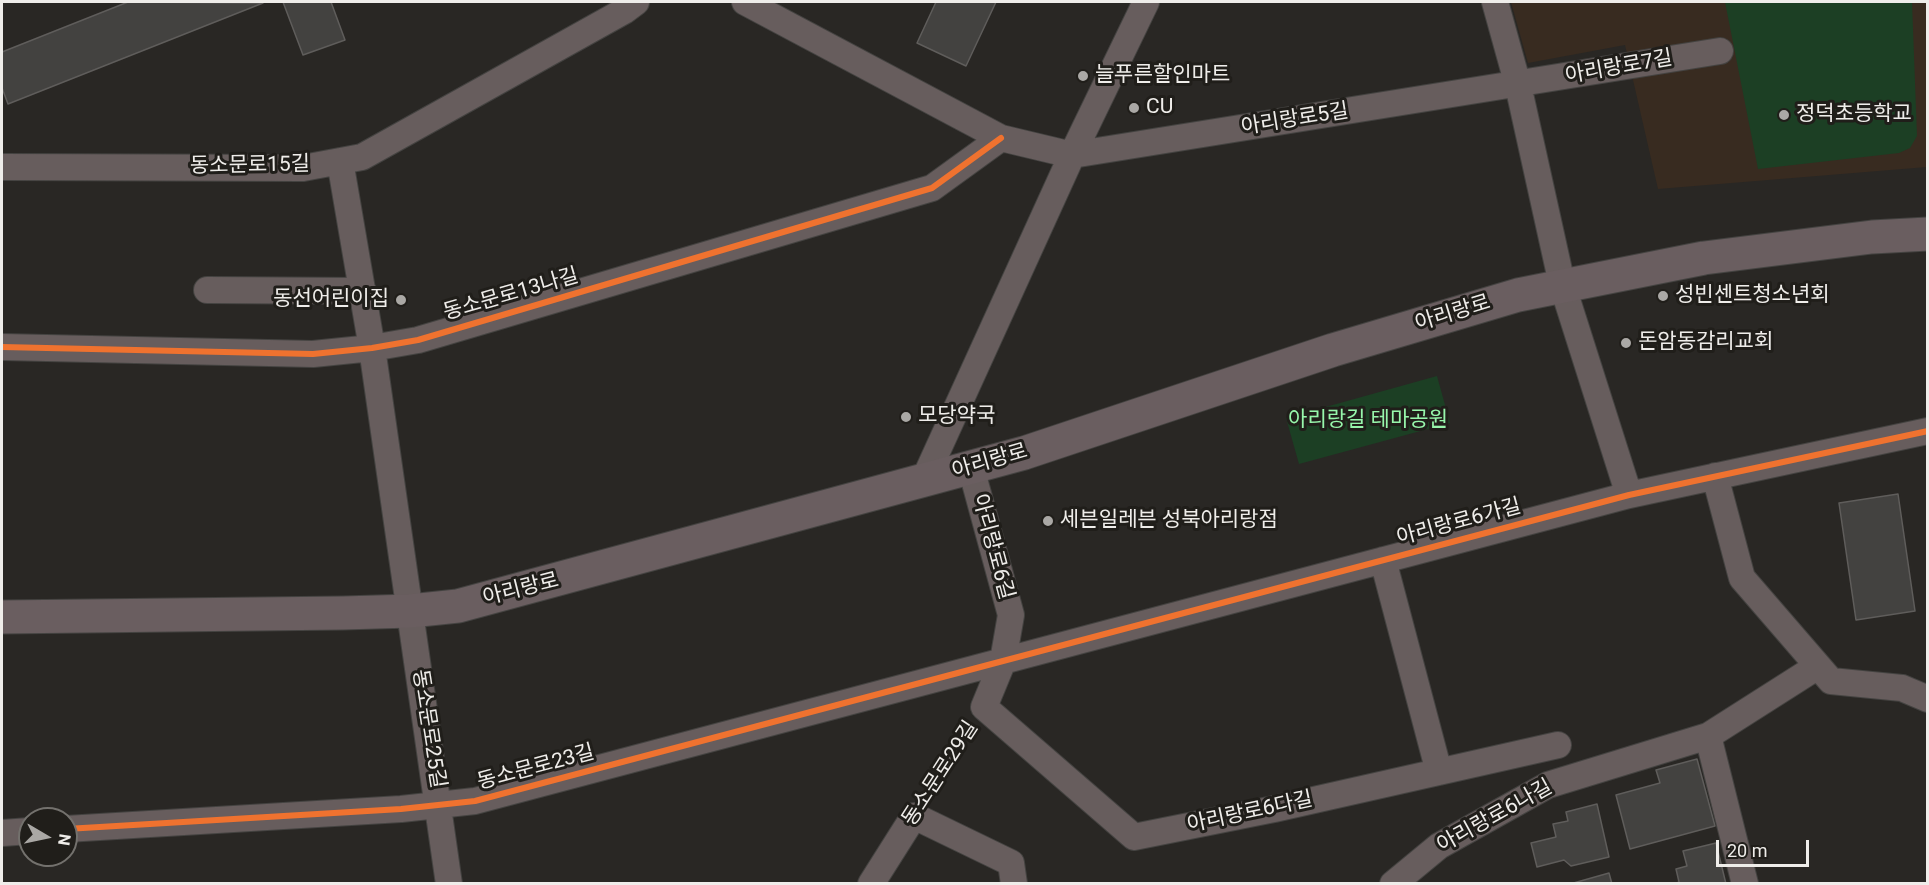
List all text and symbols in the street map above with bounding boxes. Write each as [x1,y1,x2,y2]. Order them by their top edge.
street label: 아리랑로7길 [1563,46,1675,90]
place label: 늘푸른할인마트 [1095,63,1230,89]
marker: 늘푸른할인마트 [1076,69,1090,83]
place label: CU [1146,95,1173,121]
street label: 아리랑로5길 [1239,99,1351,141]
marker: CU [1127,101,1141,115]
place label: 정덕초등학교 [1796,102,1912,128]
marker: 정덕초등학교 [1777,108,1791,122]
street label: 동소문로15길 [190,152,310,180]
street label: 동소문로13나길 [440,264,582,326]
place label: 성빈센트청소년회 [1675,283,1830,309]
place label: 동선어린이집 [273,287,389,313]
marker: 성빈센트청소년회 [1656,289,1670,303]
street label: 아리랑로 [1412,291,1494,337]
marker: 동선어린이집 [394,293,408,307]
place label: 돈암동감리교회 [1638,330,1773,356]
marker: 돈암동감리교회 [1619,336,1633,350]
place label: 모당약국 [918,404,995,430]
park label: 아리랑길 테마공원 [1288,408,1448,434]
marker: 모당약국 [899,410,913,424]
street label: 아리랑로 [949,439,1031,485]
street label: 아리랑로6길 [966,491,1018,603]
street label: 아리랑로6가길 [1394,494,1524,552]
place label: 세븐일레븐 성북아리랑점 [1060,508,1278,534]
marker: 세븐일레븐 성북아리랑점 [1041,514,1055,528]
street label: 아리랑로 [480,568,562,612]
street label: 동소문로25길 [406,668,450,790]
street label: 동소문로29길 [898,717,984,831]
street label: 동소문로23길 [475,740,597,796]
street label: 아리랑로6나길 [1433,775,1557,859]
street label: 아리랑로6다길 [1185,787,1315,839]
north arrow [18,807,78,867]
scale bar [1719,828,1812,866]
text: N [54,833,75,847]
text: 20 m [1727,840,1767,861]

